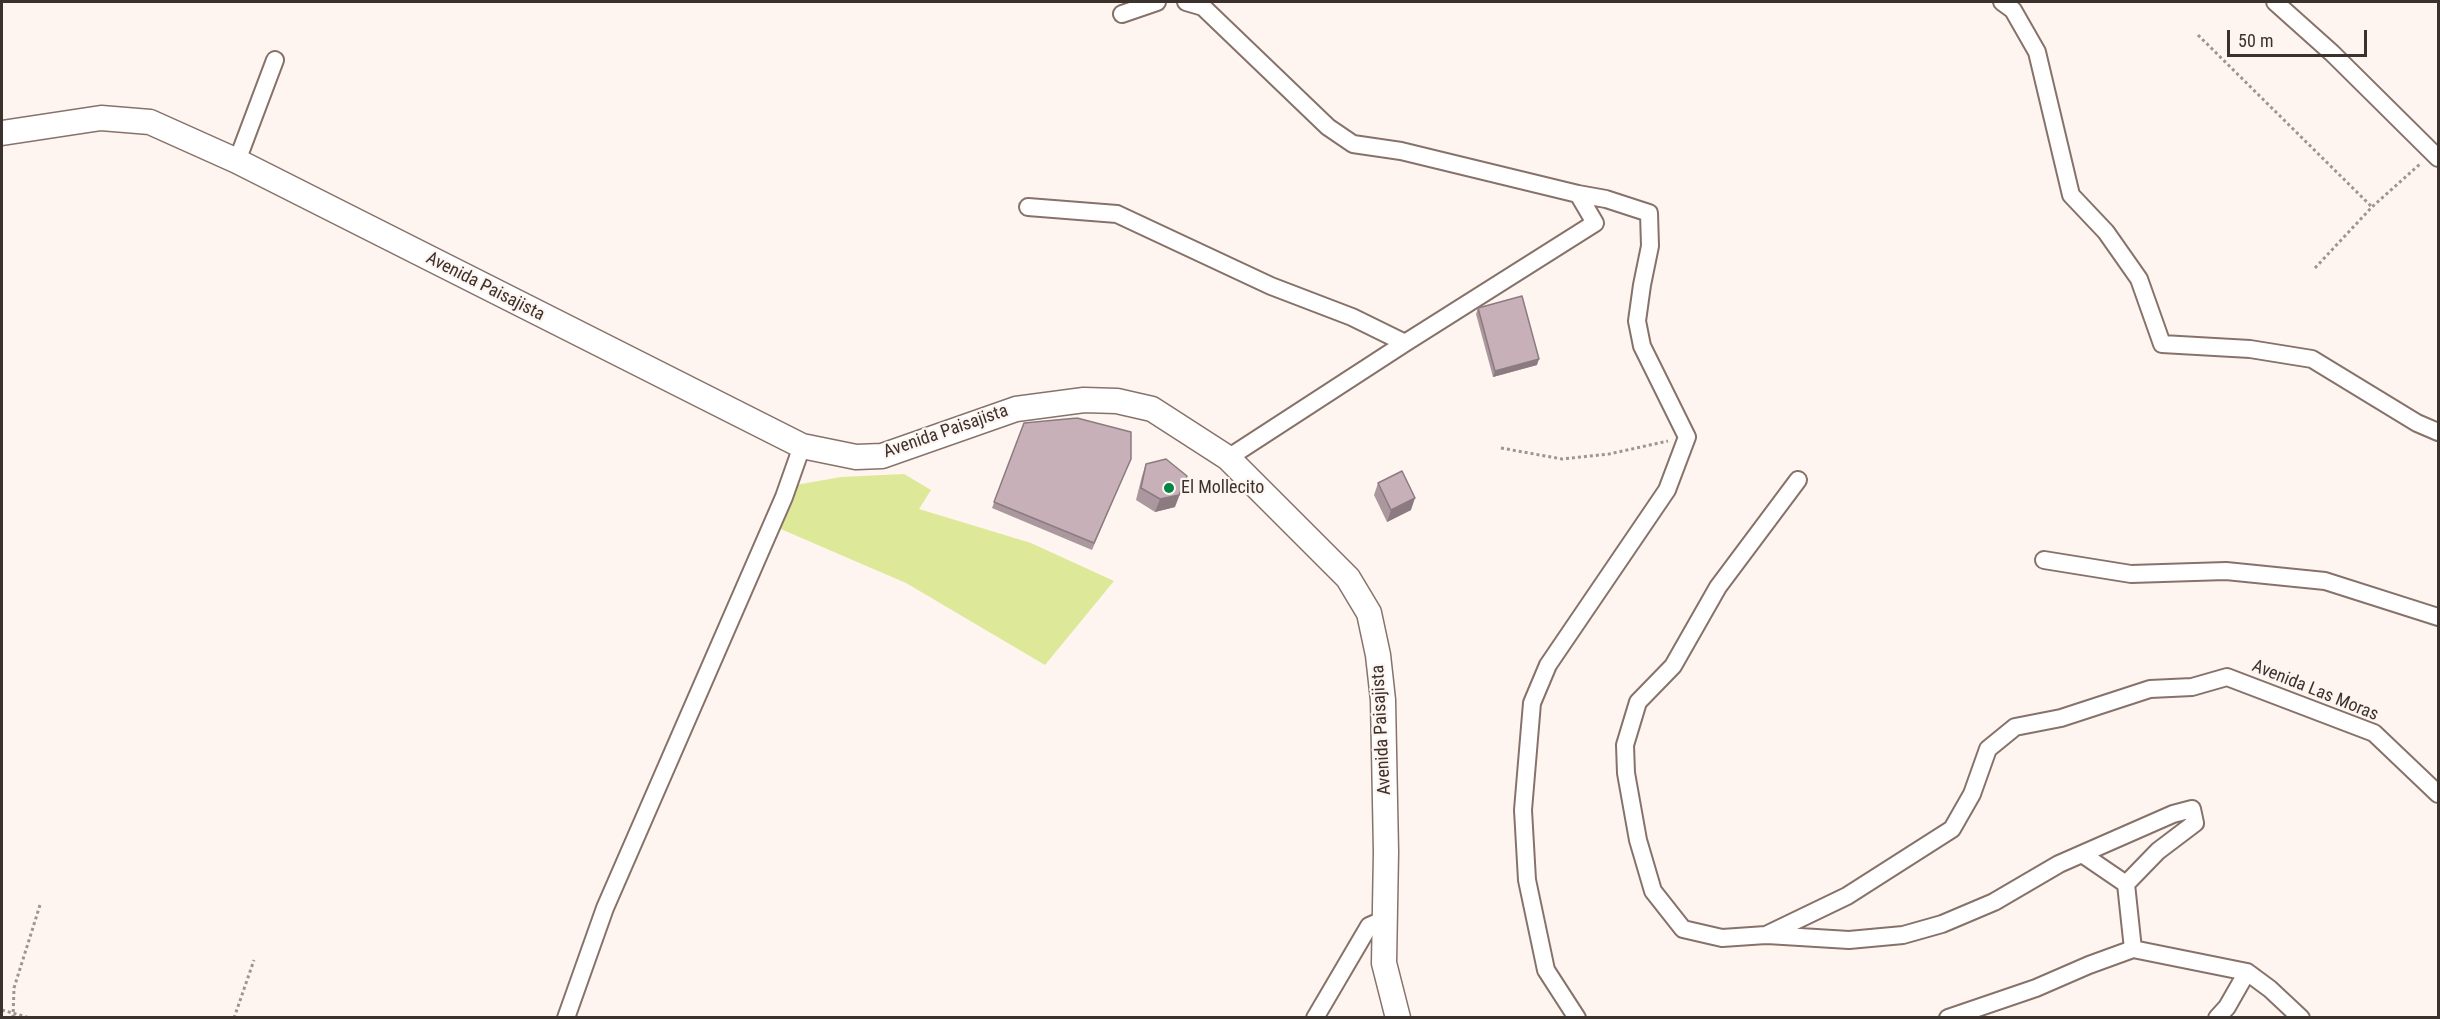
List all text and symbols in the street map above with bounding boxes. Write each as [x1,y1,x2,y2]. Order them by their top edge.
scale bar [2230,18,2370,56]
text: 50 m [2238,30,2273,51]
street label: Avenida Paisajista [422,248,548,326]
street label: Avenida Paisajista [881,401,1011,463]
place label: El Mollecito [1181,477,1264,499]
marker: El Mollecito [1162,481,1176,495]
street label: Avenida Las Moras [2249,656,2381,726]
street label: Avenida Paisajista [1368,664,1396,796]

